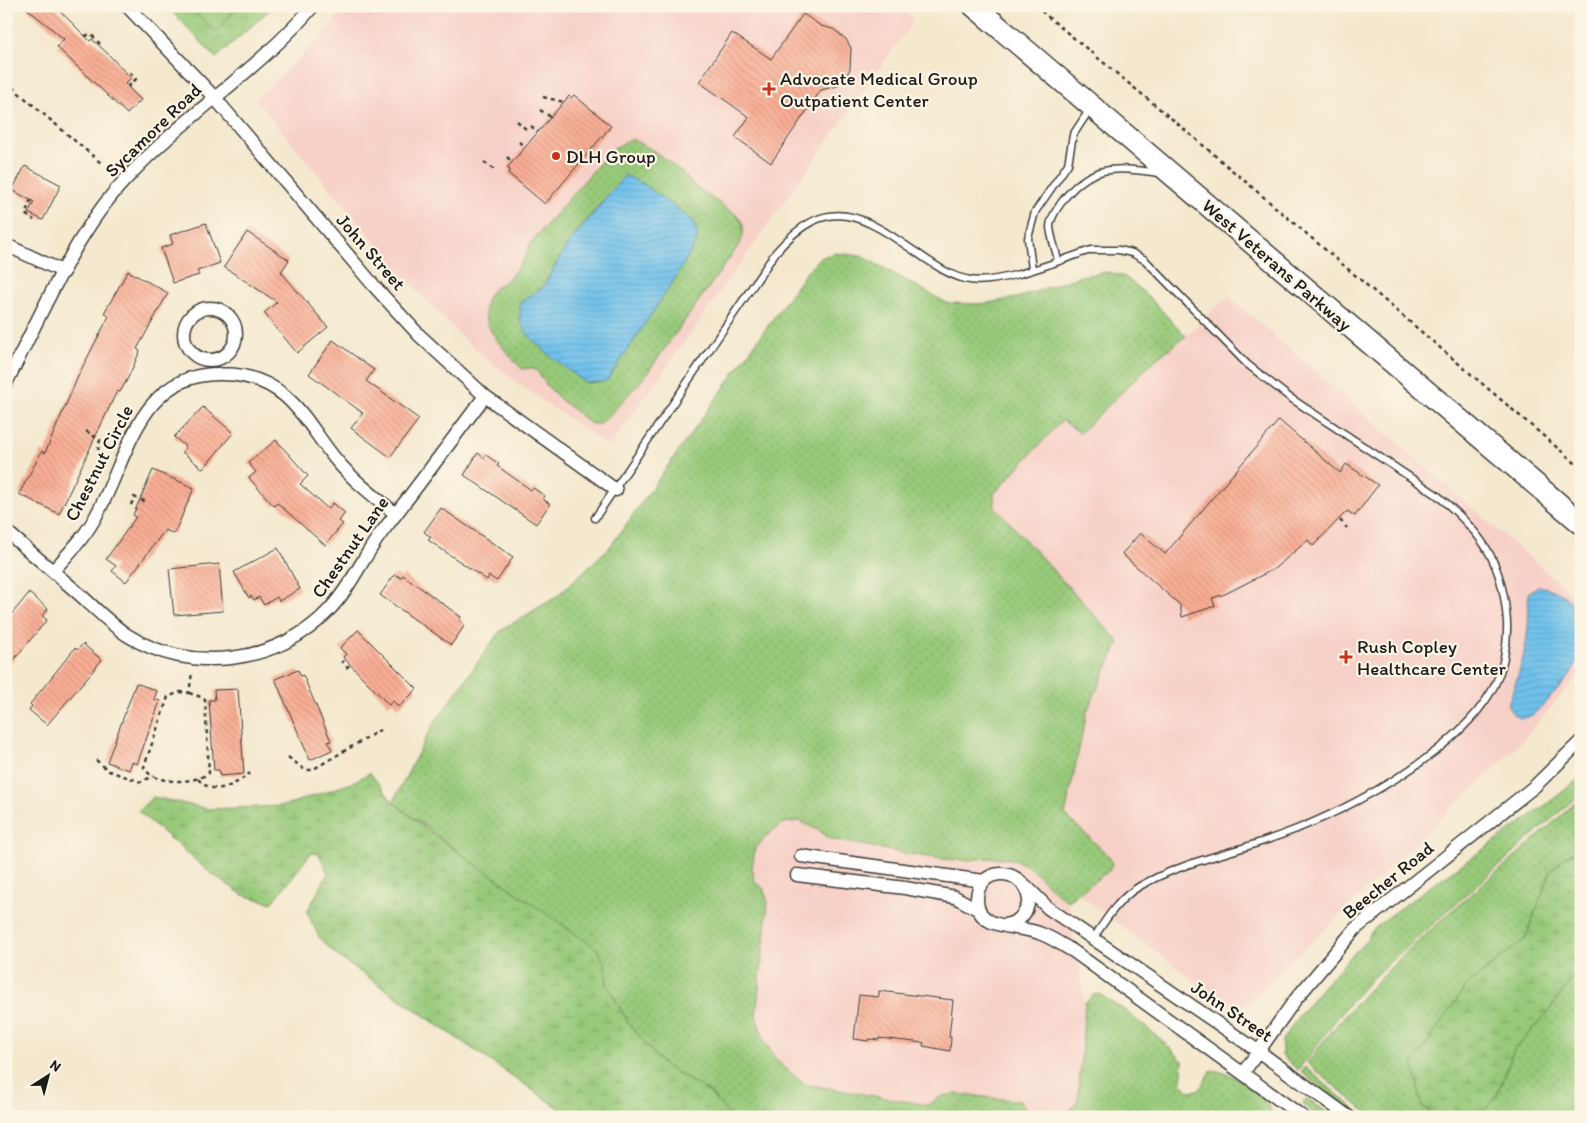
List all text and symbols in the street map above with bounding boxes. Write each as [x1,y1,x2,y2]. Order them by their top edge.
place label: Advocate Medical Group Outpatient Center [780,67,978,112]
street label: Sycamore Road [100,78,206,182]
marker: Advocate Medical Group Outpatient Center [762,82,776,96]
place label: DLH Group [566,145,656,168]
marker: DLH Group [550,150,562,162]
street label: West Veterans Parkway [1198,194,1357,336]
street label: John Street [332,209,410,295]
street label: Chestnut Circle [60,401,138,525]
street label: Chestnut Lane [306,492,394,602]
place label: Rush Copley Healthcare Center [1357,635,1507,680]
marker: Rush Copley Healthcare Center [1339,650,1353,664]
street label: Beecher Road [1338,836,1439,924]
street label: John Street [1187,975,1277,1047]
north arrow [22,1050,72,1100]
text: N [47,1056,64,1076]

